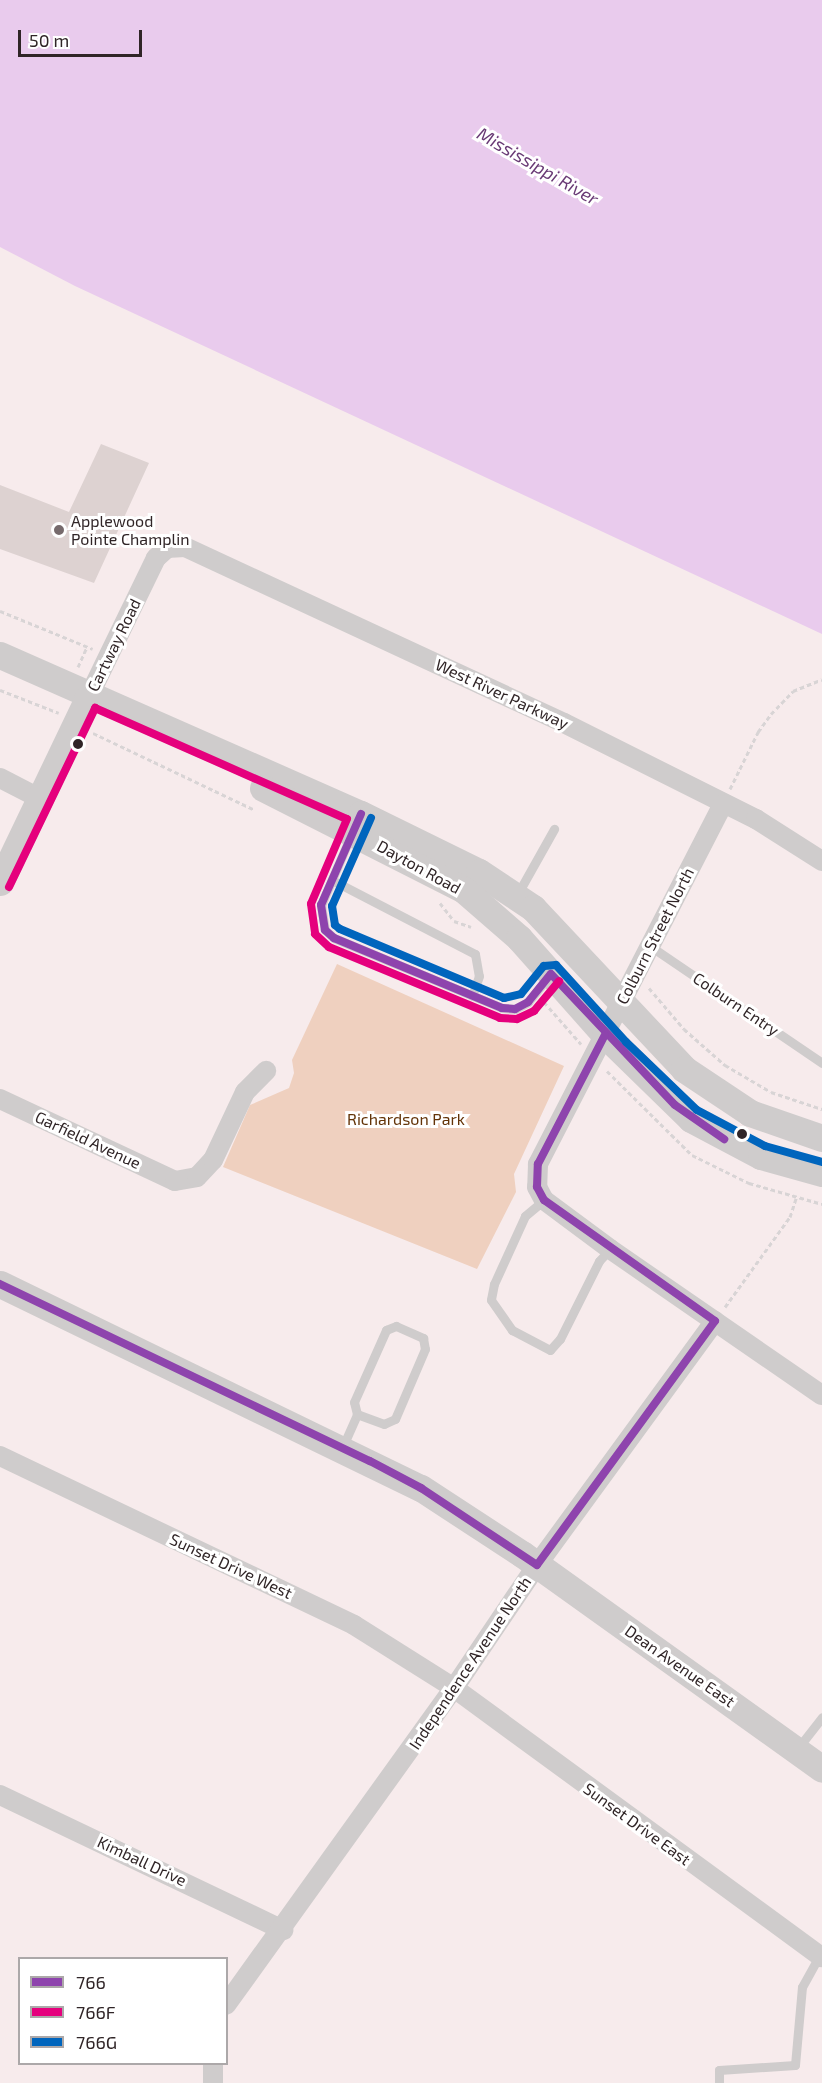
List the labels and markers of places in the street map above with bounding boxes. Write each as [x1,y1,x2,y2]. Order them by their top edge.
place label: Applewood Pointe Champlin [71,511,189,549]
marker: Applewood Pointe Champlin [52,523,66,537]
unlabelled marker [72,738,84,750]
unlabelled marker [736,1128,748,1140]

